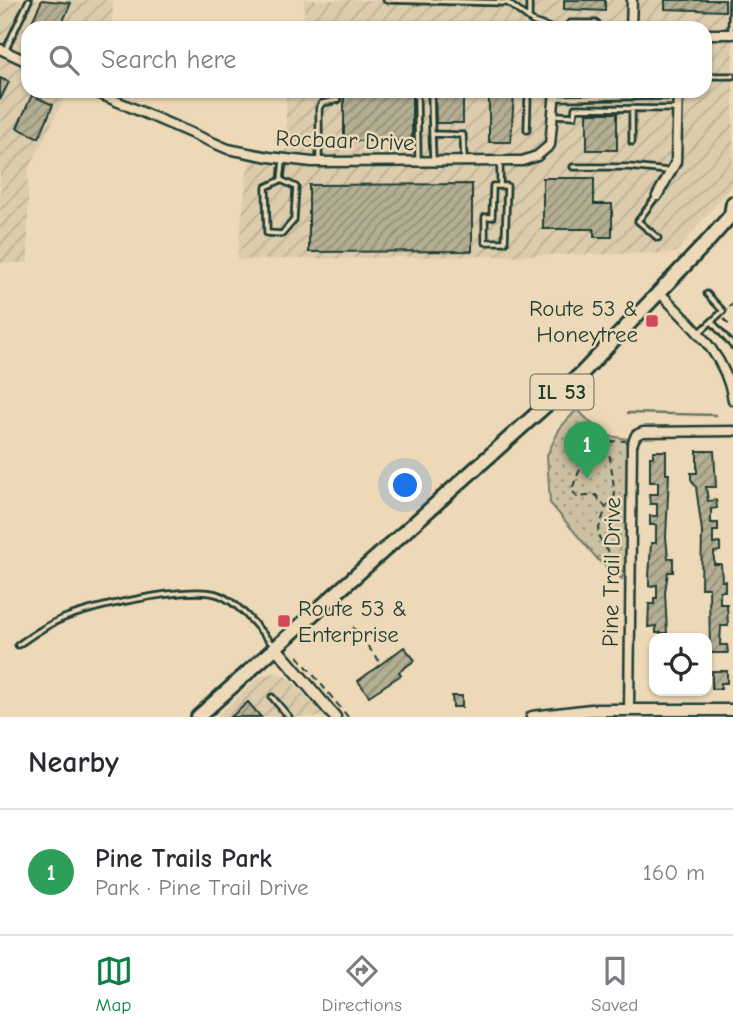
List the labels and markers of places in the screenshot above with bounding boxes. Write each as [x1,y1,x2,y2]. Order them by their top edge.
place label: Route 53 & Honeytree [529,295,638,348]
marker: Route 53 & Honeytree [644,313,660,329]
pin: 1 [564,421,610,479]
place label: Route 53 & Enterprise [298,595,407,648]
marker: Route 53 & Enterprise [276,613,292,629]

